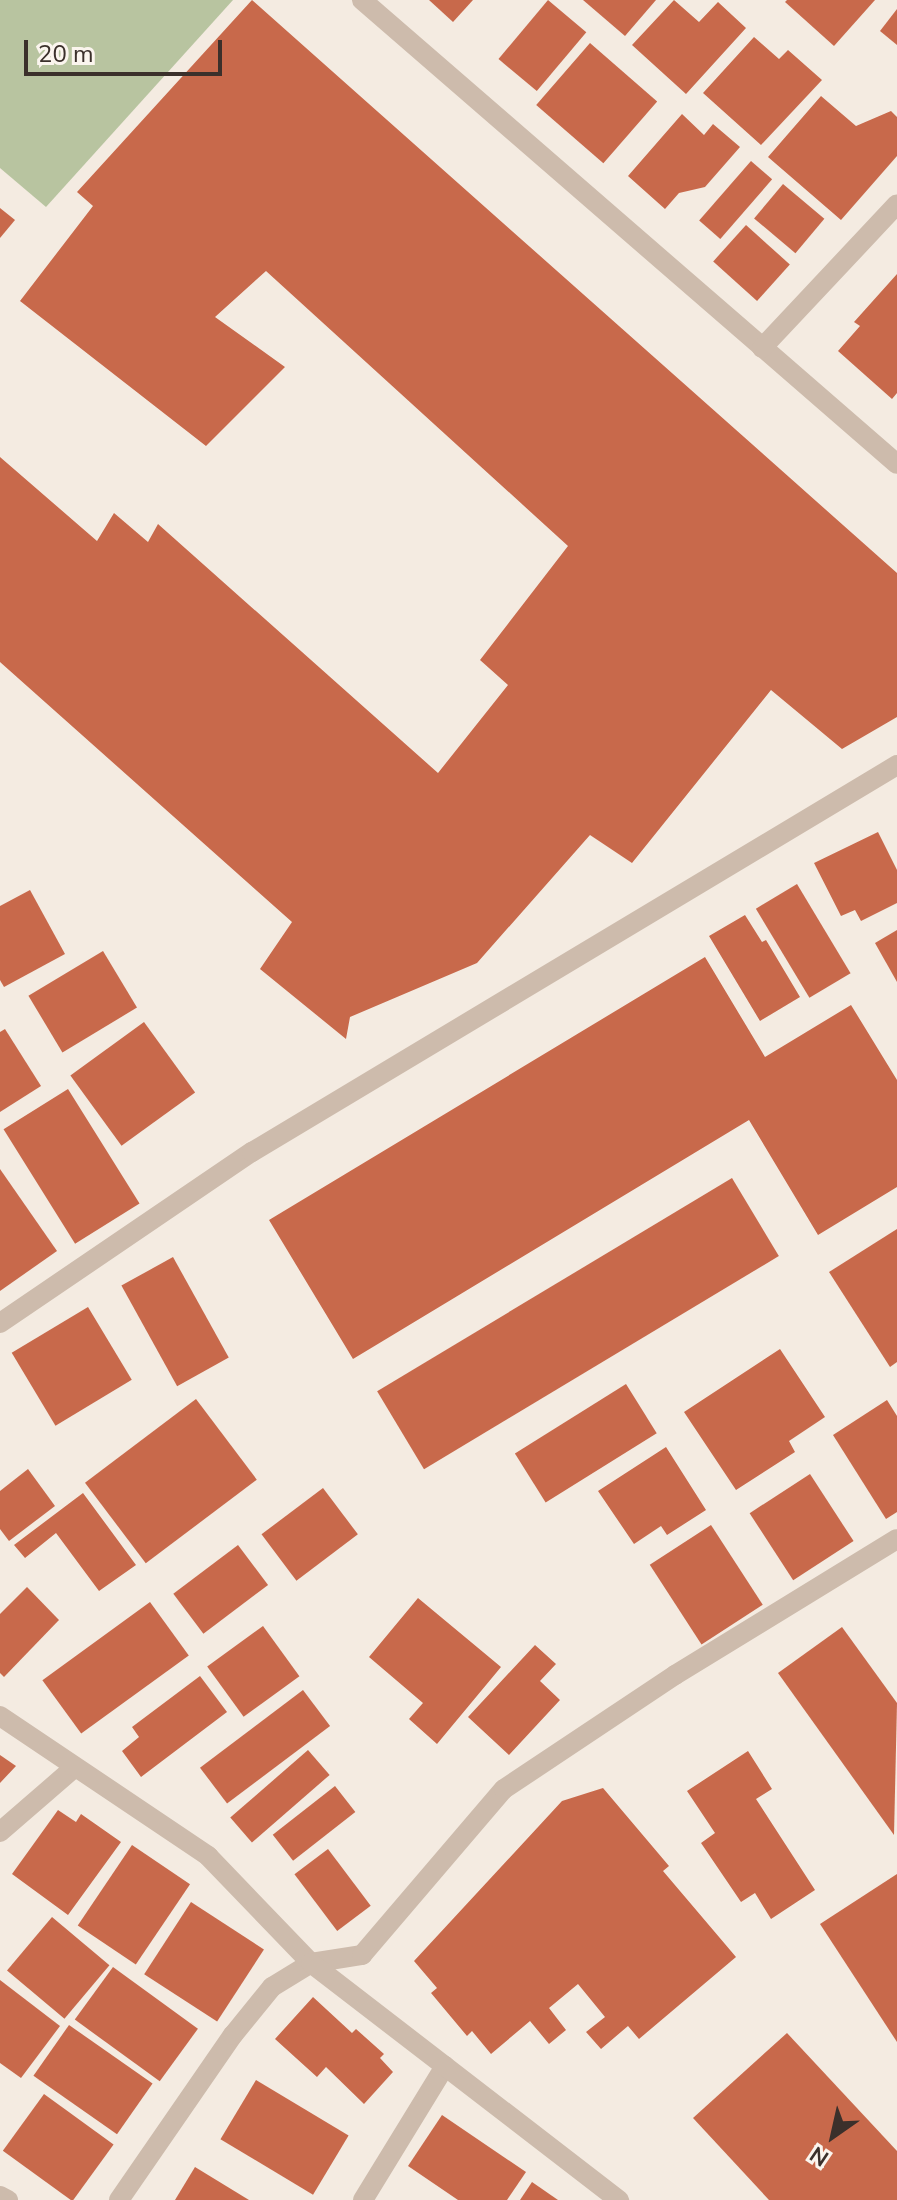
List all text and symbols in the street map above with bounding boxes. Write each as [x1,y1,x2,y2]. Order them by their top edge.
scale bar [28,24,226,74]
text: 20 m [38,38,94,70]
north arrow [793,2096,873,2176]
text: N [804,2139,835,2173]

